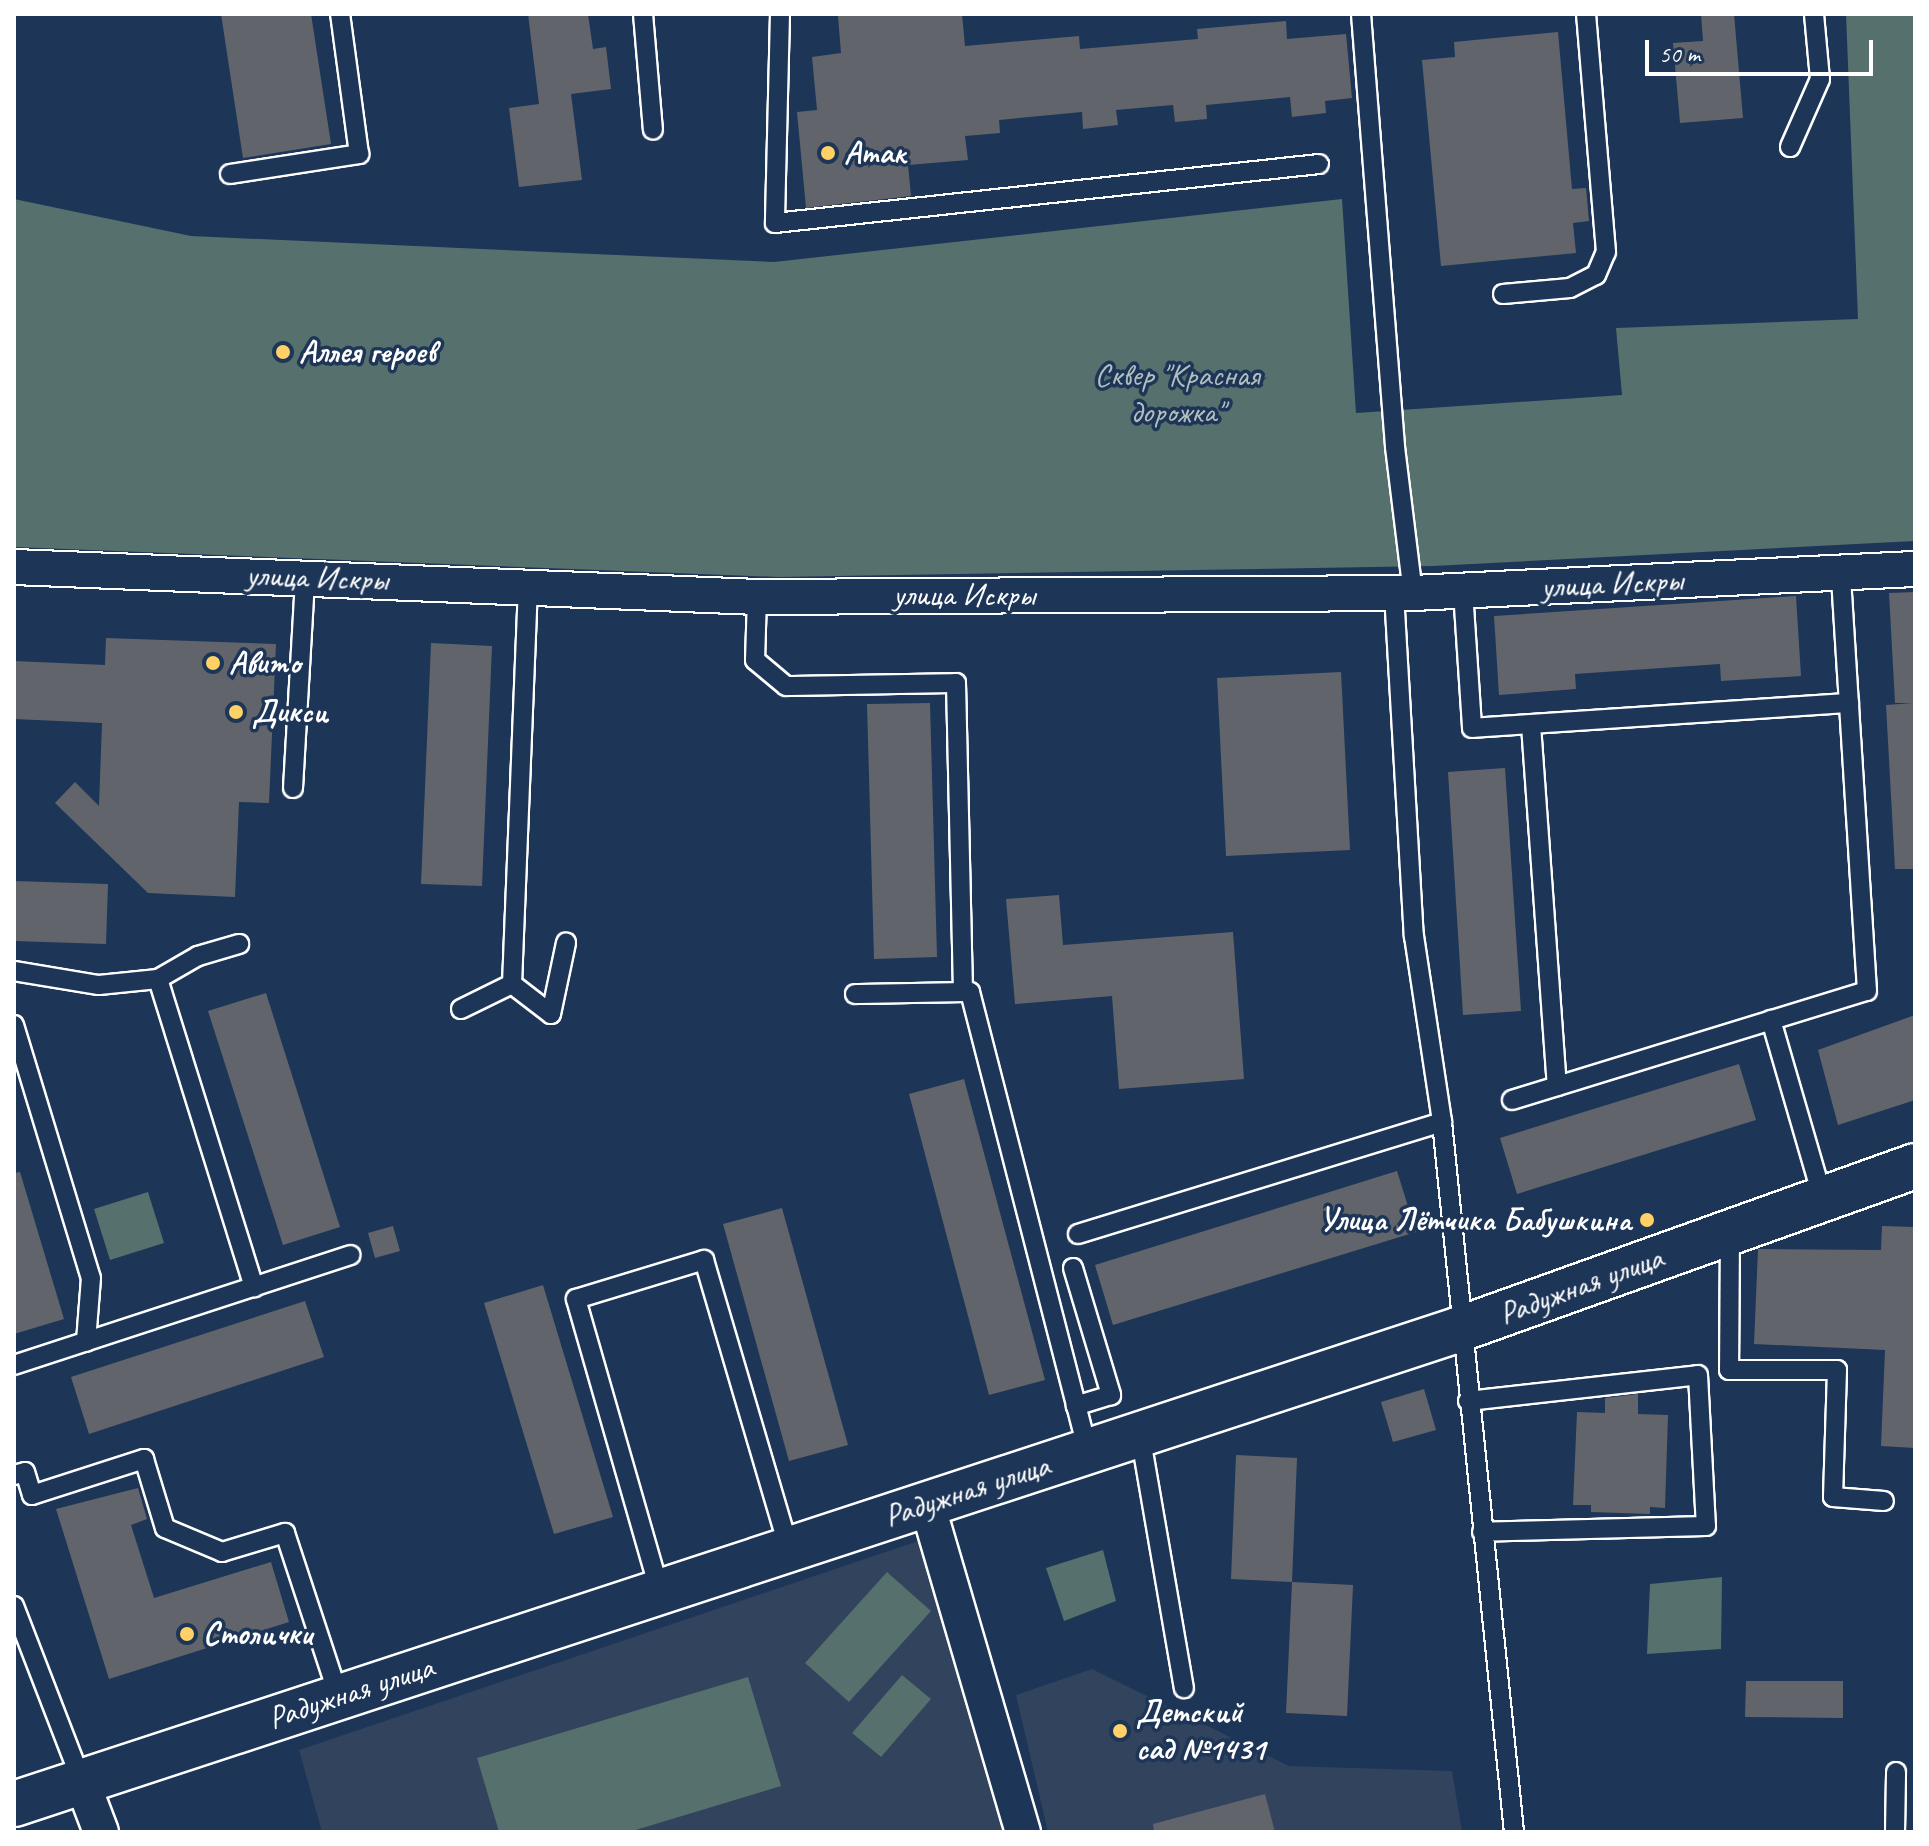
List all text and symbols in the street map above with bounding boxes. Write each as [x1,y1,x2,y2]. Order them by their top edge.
scale bar [1649,24,1877,74]
text: 50 m [1659,39,1700,69]
place label: Атак [844,134,906,172]
marker: Атак [819,144,837,162]
place label: Аллея героев [299,333,438,371]
marker: Аллея героев [274,343,292,361]
park label: Сквер "Красная дорожка" [1095,357,1259,432]
street label: улица Искры [246,556,388,600]
street label: улица Искры [1540,561,1684,607]
street label: улица Искры [893,576,1035,614]
place label: Авито [229,644,300,682]
marker: Авито [204,654,222,672]
place label: Дикси [252,693,328,731]
marker: Дикси [227,703,245,721]
place label: Улица Лётчика Бабушкина [1320,1201,1631,1239]
marker: Улица Лётчика Бабушкина [1638,1211,1656,1229]
street label: Радужная улица [1493,1238,1669,1334]
street label: Радужная улица [879,1446,1055,1536]
place label: Столички [203,1615,312,1653]
marker: Столички [178,1625,196,1643]
street label: Радужная улица [263,1648,439,1738]
place label: Детский сад №1431 [1136,1694,1265,1769]
marker: Детский сад №1431 [1111,1722,1129,1740]

